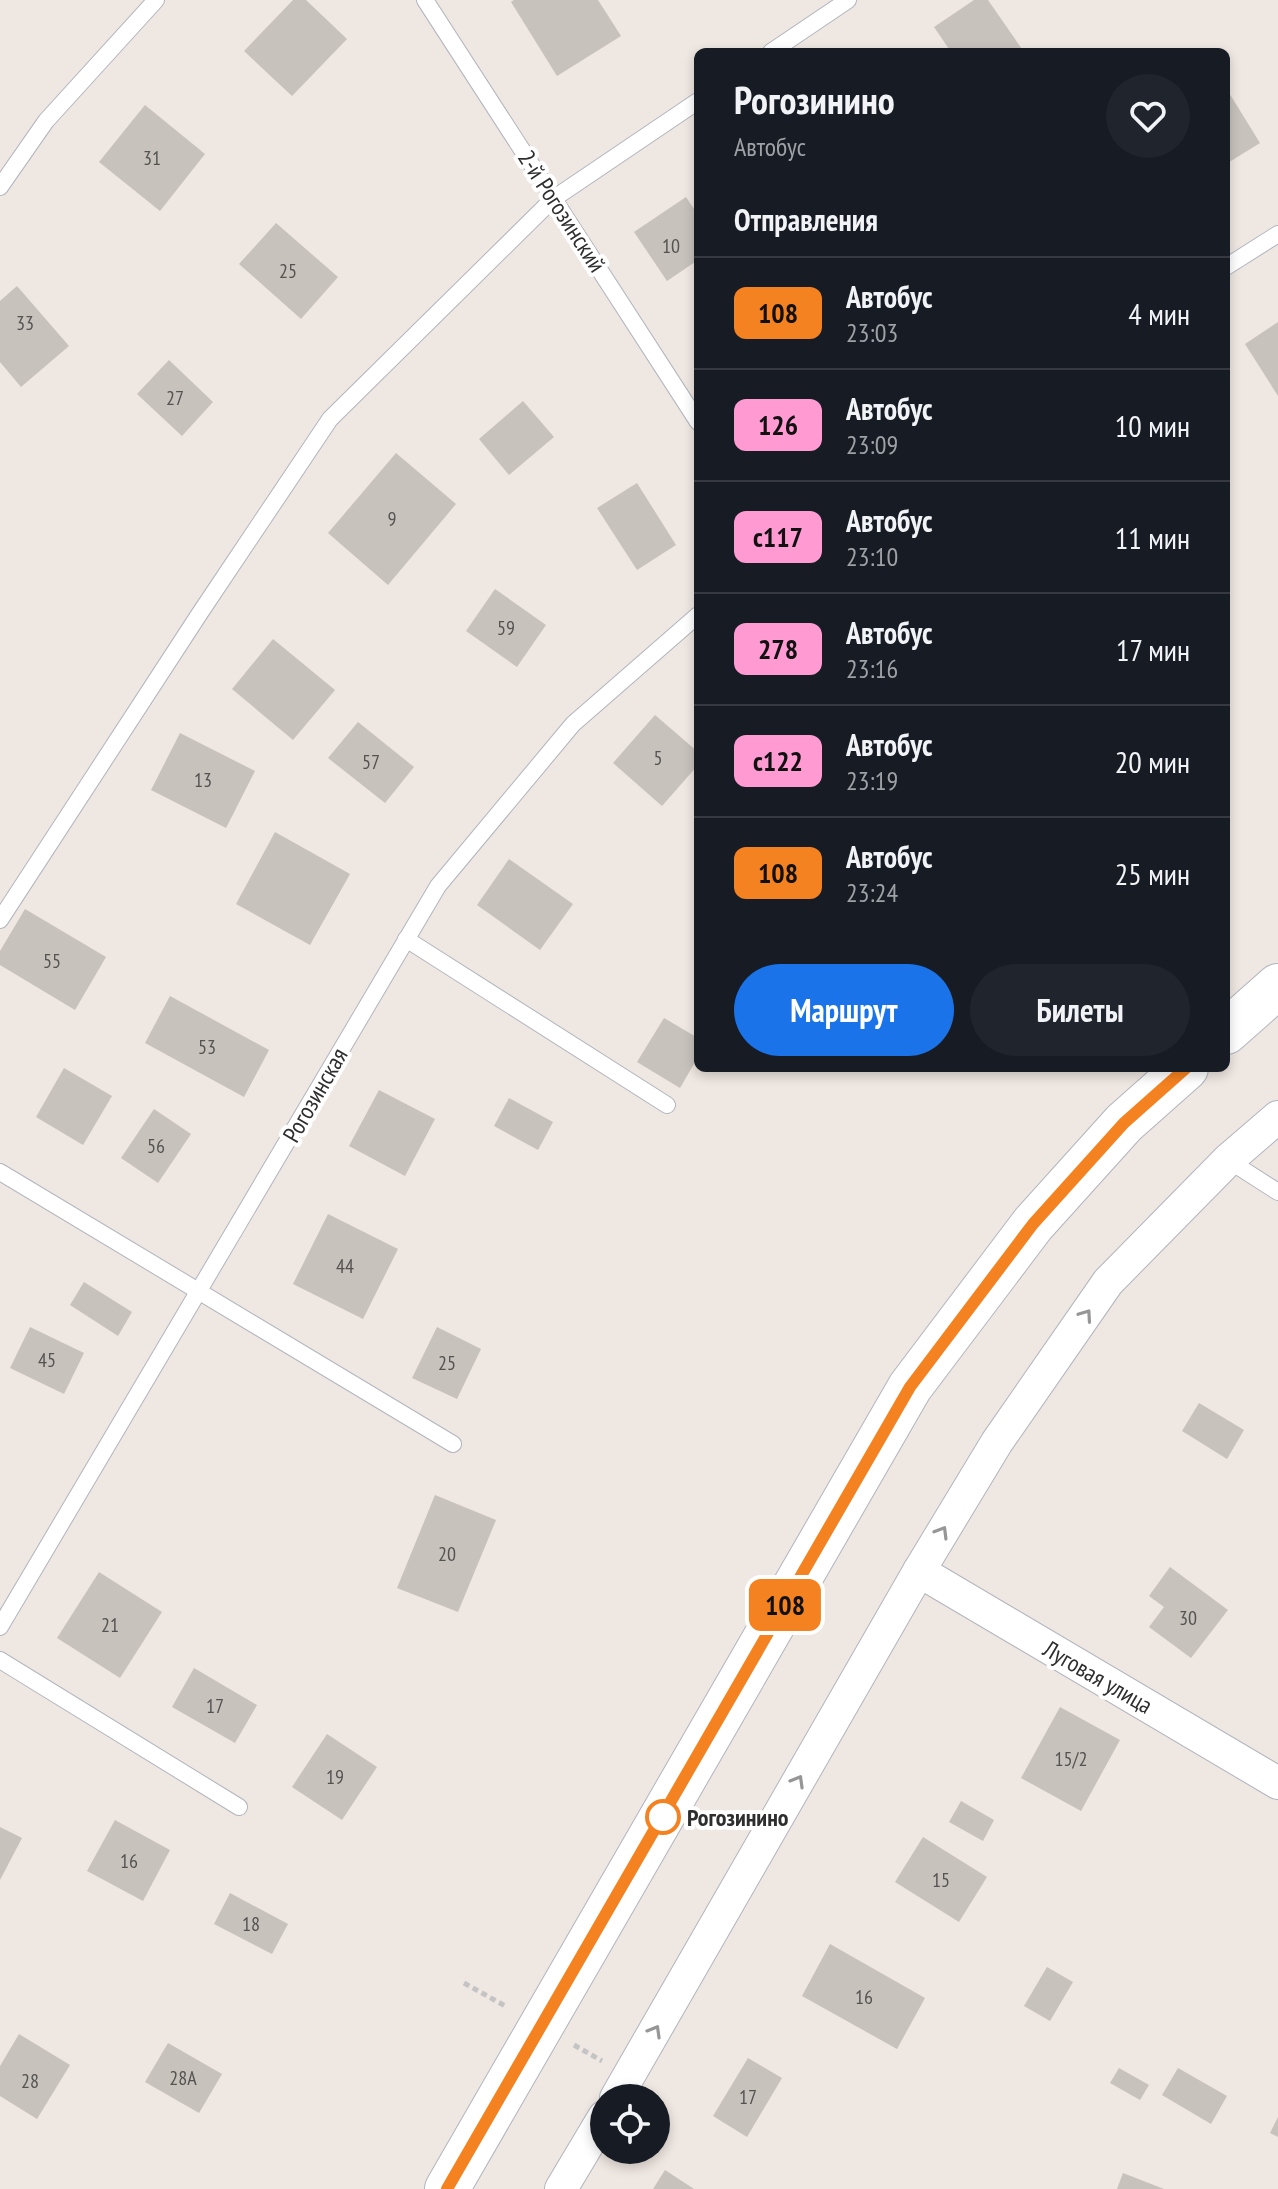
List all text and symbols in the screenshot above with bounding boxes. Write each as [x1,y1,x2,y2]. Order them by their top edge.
button: heart [1106,74,1190,158]
text: Рогозинино [734,75,895,124]
text: Автобус [734,130,806,163]
street label: 2-й Рогозинский [511,144,613,278]
house number: 31 [143,145,161,171]
text: Отправления [734,200,878,239]
house number: 10 [662,233,680,259]
house number: 25 [279,258,297,284]
text: Автобус [846,277,933,316]
text: 108 [758,294,798,331]
text: 4 мин [1128,294,1190,333]
house number: 33 [16,310,34,336]
text: 23:03 [846,316,898,349]
house number: 27 [166,385,184,411]
text: Автобус [846,389,933,428]
text: 126 [758,406,798,443]
text: 10 мин [1115,406,1190,445]
text: 23:09 [846,428,898,461]
text: Автобус [846,501,933,540]
house number: 9 [388,506,397,532]
text: с117 [753,518,803,555]
text: 11 мин [1115,518,1190,557]
text: 23:10 [846,540,898,573]
text: Автобус [846,613,933,652]
house number: 59 [497,615,515,641]
text: 278 [758,630,798,667]
text: 17 мин [1116,630,1190,669]
text: 23:16 [846,652,898,685]
text: Автобус [846,725,933,764]
text: с122 [753,742,803,779]
text: 20 мин [1115,742,1190,781]
house number: 5 [654,745,663,771]
house number: 57 [362,749,380,775]
text: 23:19 [846,764,898,797]
house number: 13 [194,767,212,793]
text: Автобус [846,837,933,876]
text: 108 [758,854,798,891]
text: 25 мин [1115,854,1190,893]
text: 23:24 [846,876,898,909]
house number: 55 [43,948,61,974]
button: Маршрут [734,964,954,1056]
button: Билеты [970,964,1190,1056]
house number: 53 [198,1034,216,1060]
street label: Рогозинская [276,1042,354,1148]
house number: 56 [147,1133,165,1159]
house number: 44 [336,1253,354,1279]
one-way arrow [1076,1309,1091,1323]
house number: 45 [38,1347,56,1373]
house number: 25 [438,1350,456,1376]
one-way arrow [933,1526,948,1540]
house number: 20 [438,1541,456,1567]
line badge: 108 [739,1579,831,1631]
text: 108 [765,1586,805,1623]
house number: 30 [1179,1605,1197,1631]
house number: 21 [101,1612,119,1638]
street label: Луговая улица [1037,1633,1158,1721]
house number: 17 [206,1693,224,1719]
house number: 15/2 [1055,1746,1087,1772]
house number: 19 [326,1764,344,1790]
one-way arrow [788,1775,804,1790]
marker: Рогозинино [646,1800,680,1834]
place label: Рогозинино [687,1802,789,1833]
house number: 16 [120,1848,138,1874]
house number: 15 [932,1867,950,1893]
house number: 18 [242,1911,260,1937]
house number: 16 [855,1984,873,2010]
one-way arrow [645,2025,661,2039]
house number: 28А [169,2065,197,2091]
house number: 28 [21,2068,39,2094]
map controls [590,2084,670,2164]
button: locate [590,2084,670,2164]
house number: 17 [739,2084,757,2110]

